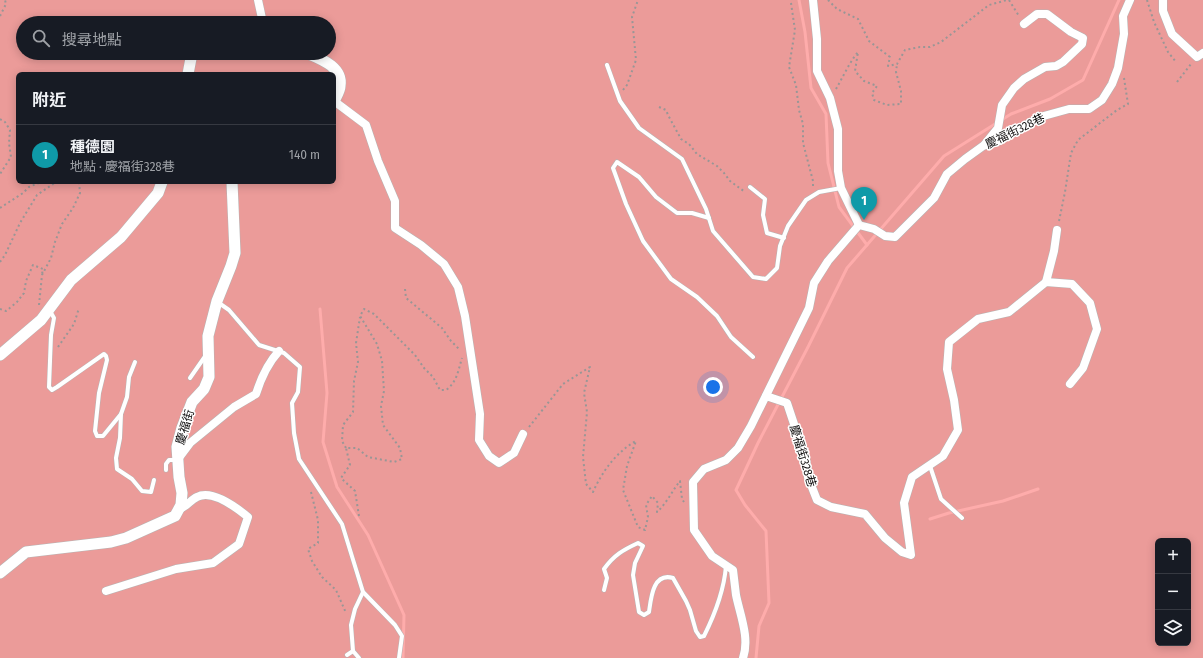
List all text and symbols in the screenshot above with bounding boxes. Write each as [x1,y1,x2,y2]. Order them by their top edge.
search box [16,16,336,60]
icon: search [30,27,52,49]
text: 搜尋地點 [62,31,122,49]
text: 附近 [32,90,66,111]
street label: 慶福街328巷 [983,111,1047,151]
text: 種德園 [70,138,115,156]
text: 1 [42,147,48,162]
text: 140 m [289,147,320,162]
text: 地點 · 慶福街328巷 [70,159,175,174]
pin: 1 [851,187,877,220]
your location [703,377,723,397]
street label: 慶福街 [173,408,197,446]
street label: 慶福街328巷 [787,423,819,489]
map controls [1155,538,1191,646]
button: + [1155,538,1191,574]
button: − [1155,574,1191,610]
button: layers [1155,610,1191,646]

